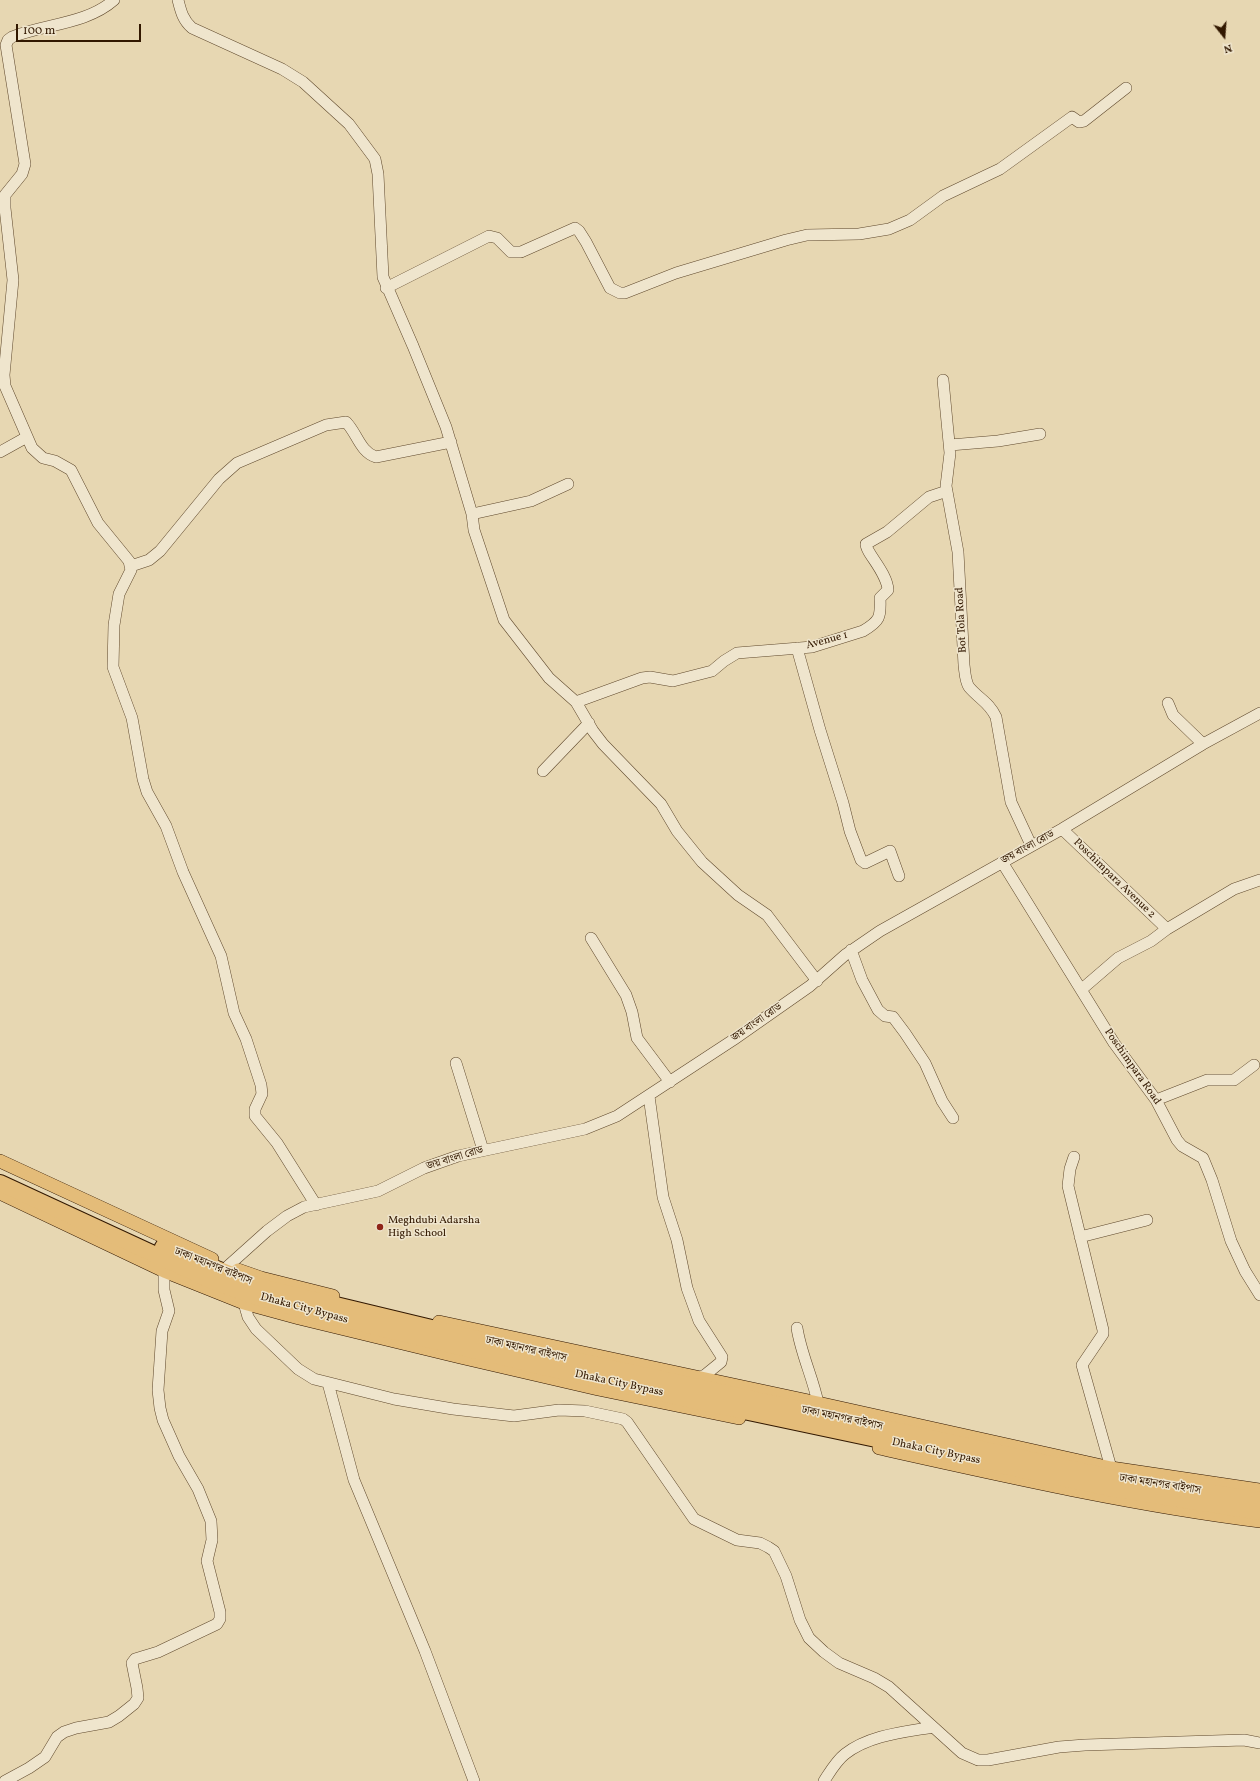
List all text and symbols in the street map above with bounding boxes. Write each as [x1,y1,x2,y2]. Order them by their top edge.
scale bar [18,16,143,42]
north arrow [1204,16,1244,56]
text: 100 m [23,23,55,39]
text: N [1222,40,1234,56]
street label: Bot Tola Road [954,587,970,653]
street label: Avenue 1 [805,629,849,653]
street label: জয় বাংলা রোড [999,828,1057,868]
street label: Poschimpara Avenue 2 [1070,836,1158,922]
street label: জয় বাংলা রোড [729,1001,785,1045]
street label: Poschimpara Road [1101,1026,1163,1108]
street label: জয় বাংলা রোড [425,1144,485,1174]
place label: Meghdubi Adarsha High School [388,1214,480,1240]
marker: Meghdubi Adarsha High School [375,1222,385,1232]
street label: ঢাকা মহানগর বাইপাস [172,1245,254,1289]
street label: Dhaka City Bypass [259,1291,349,1327]
street label: ঢাকা মহানগর বাইপাস [484,1334,568,1366]
street label: Dhaka City Bypass [573,1368,665,1400]
street label: ঢাকা মহানগর বাইপাস [800,1404,884,1434]
street label: Dhaka City Bypass [890,1436,982,1468]
street label: ঢাকা মহানগর বাইপাস [1118,1472,1202,1498]

